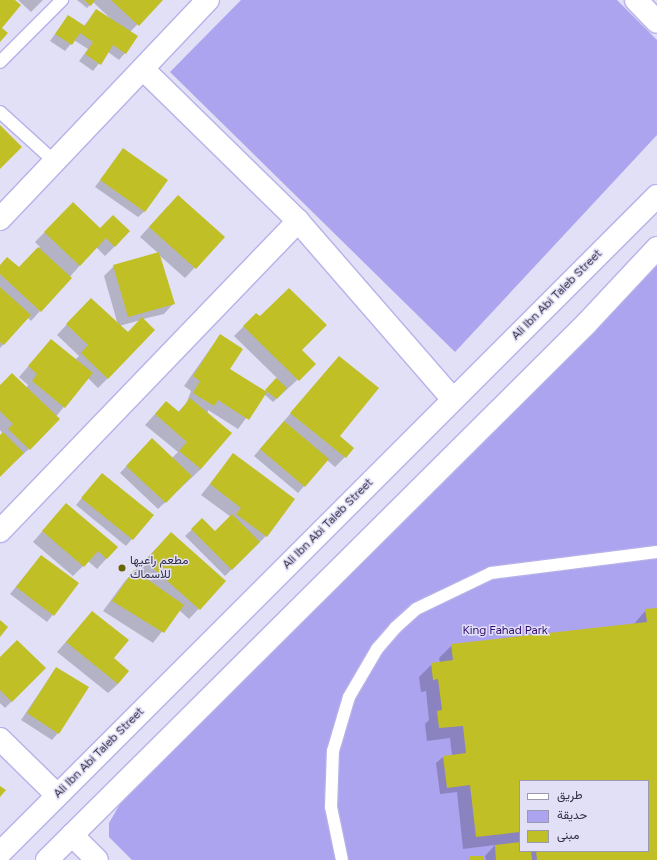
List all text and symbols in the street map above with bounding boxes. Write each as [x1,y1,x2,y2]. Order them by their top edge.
street label: Ali Ibn Abi Taleb Street [509,247,605,343]
street label: Ali Ibn Abi Taleb Street [280,476,376,572]
place label: مطعم راعيها للاسماك [130,554,188,582]
marker: مطعم راعيها للاسماك [117,563,127,573]
park label: King Fahad Park [462,624,548,638]
street label: Ali Ibn Abi Taleb Street [51,705,147,801]
legend [519,780,649,852]
text: طريق [557,788,582,802]
text: حديقة [557,808,587,822]
text: مبنى [557,828,579,842]

